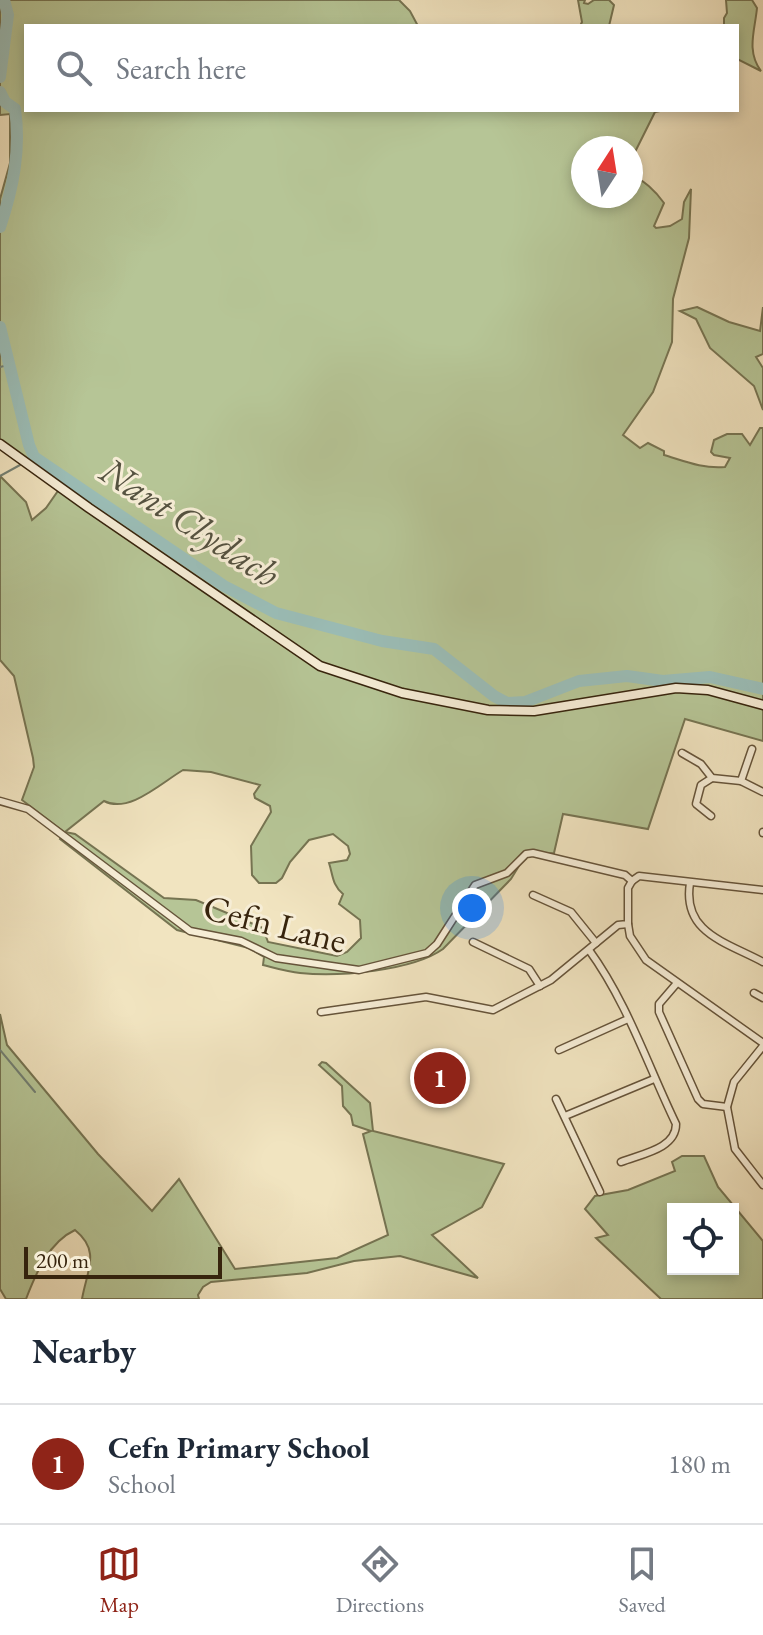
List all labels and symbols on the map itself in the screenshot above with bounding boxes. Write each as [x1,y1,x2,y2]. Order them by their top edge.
north arrow [571,136,643,208]
water label: Nant Clydach [90,445,290,598]
street label: Cefn Lane [199,883,351,964]
your location [452,888,492,928]
pin: 1 [414,1048,466,1108]
scale bar [24,1243,222,1279]

